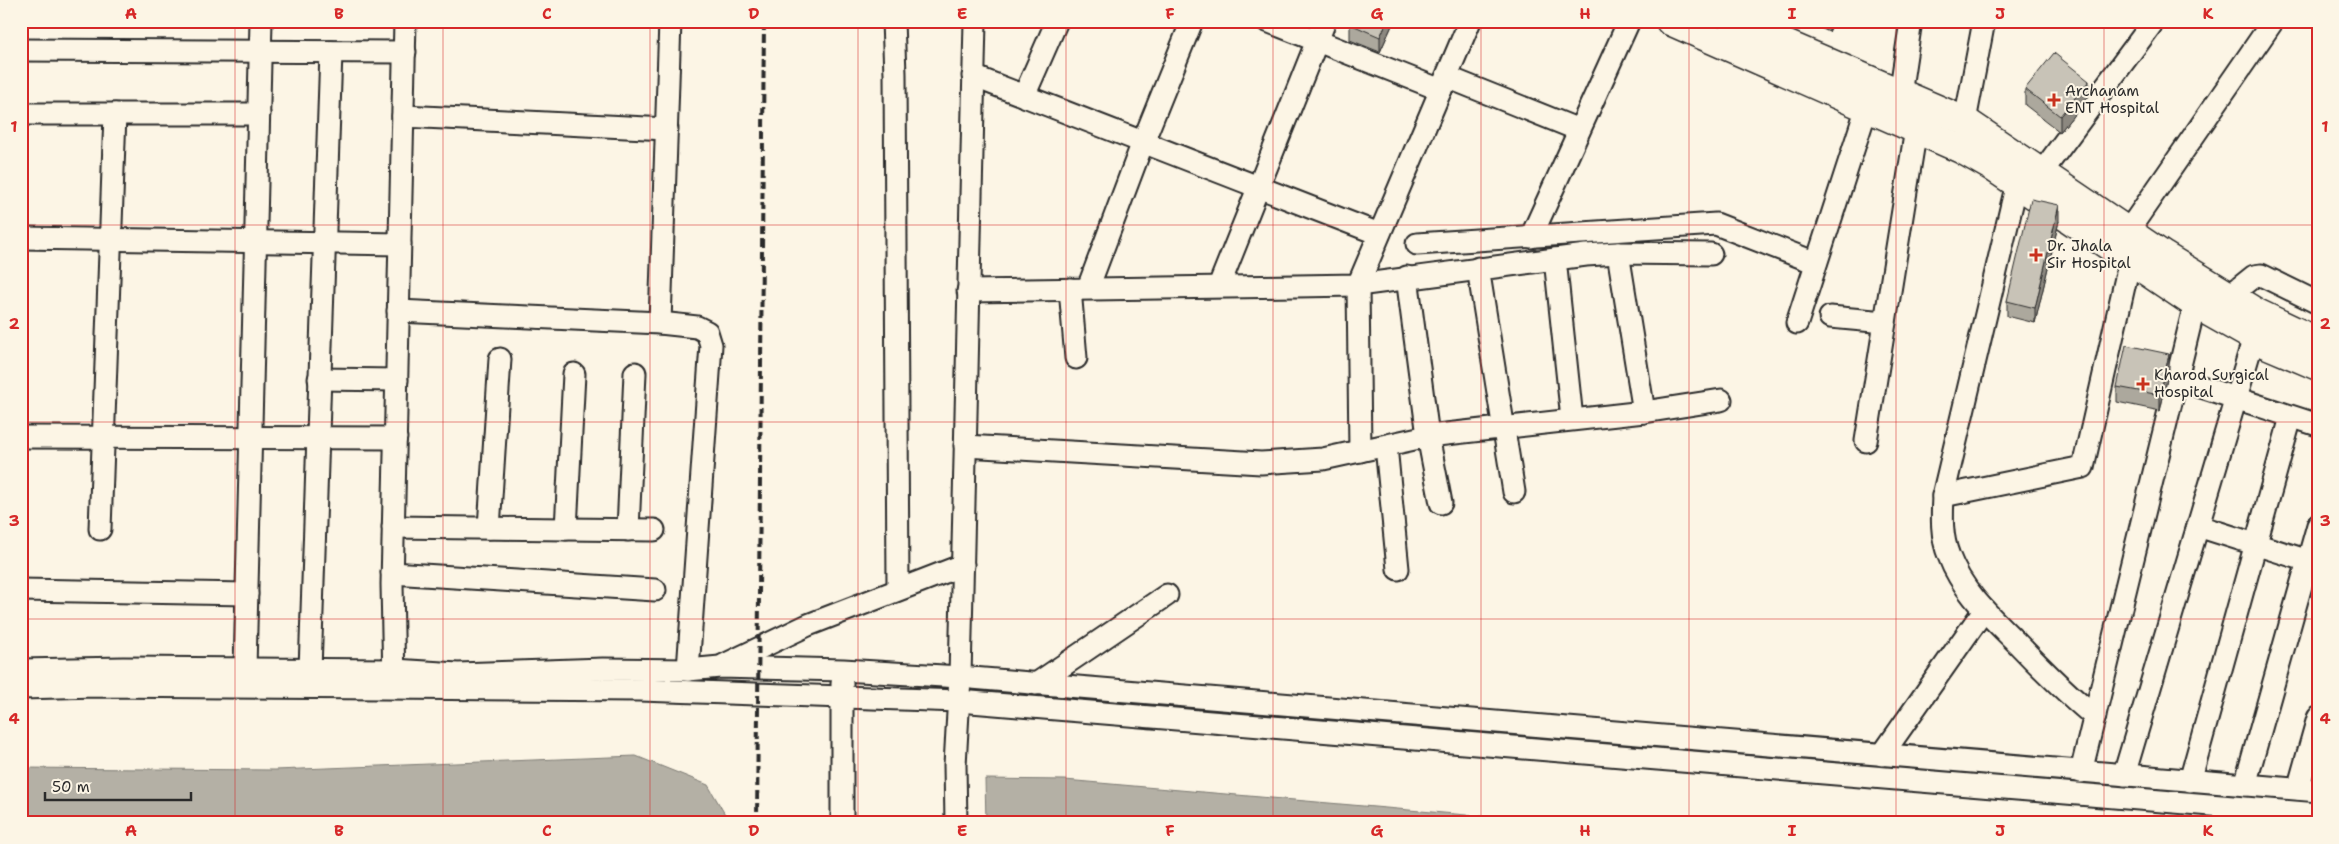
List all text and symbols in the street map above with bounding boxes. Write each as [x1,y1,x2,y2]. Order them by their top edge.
text: A [125,3,137,24]
text: B [334,3,344,24]
text: C [542,3,552,24]
text: D [748,3,760,24]
text: E [957,3,967,24]
text: F [1165,3,1175,24]
text: G [1371,3,1384,24]
text: H [1579,3,1591,24]
text: I [1788,3,1797,24]
text: J [1995,3,2005,24]
text: K [2203,3,2214,24]
place label: Archanam ENT Hospital [2065,81,2160,118]
marker: Archanam ENT Hospital [2047,93,2061,107]
text: 1 [10,116,18,137]
text: 1 [2321,116,2329,137]
place label: Dr. Jhala Sir Hospital [2047,236,2131,273]
marker: Dr. Jhala Sir Hospital [2029,248,2043,262]
text: 2 [8,313,20,334]
text: 2 [2319,313,2331,334]
place label: Kharod Surgical Hospital [2154,365,2269,402]
marker: Kharod Surgical Hospital [2136,377,2150,391]
text: 3 [8,510,20,531]
text: 3 [2319,510,2331,531]
text: 4 [8,708,20,729]
text: 4 [2319,708,2331,729]
scale bar [45,769,191,801]
text: 50 m [52,777,90,797]
text: A [125,820,137,841]
text: B [334,820,344,841]
text: C [542,820,552,841]
text: D [748,820,760,841]
text: E [957,820,967,841]
text: F [1165,820,1175,841]
text: G [1371,820,1384,841]
text: H [1579,820,1591,841]
text: I [1788,820,1797,841]
text: J [1995,820,2005,841]
text: K [2203,820,2214,841]

